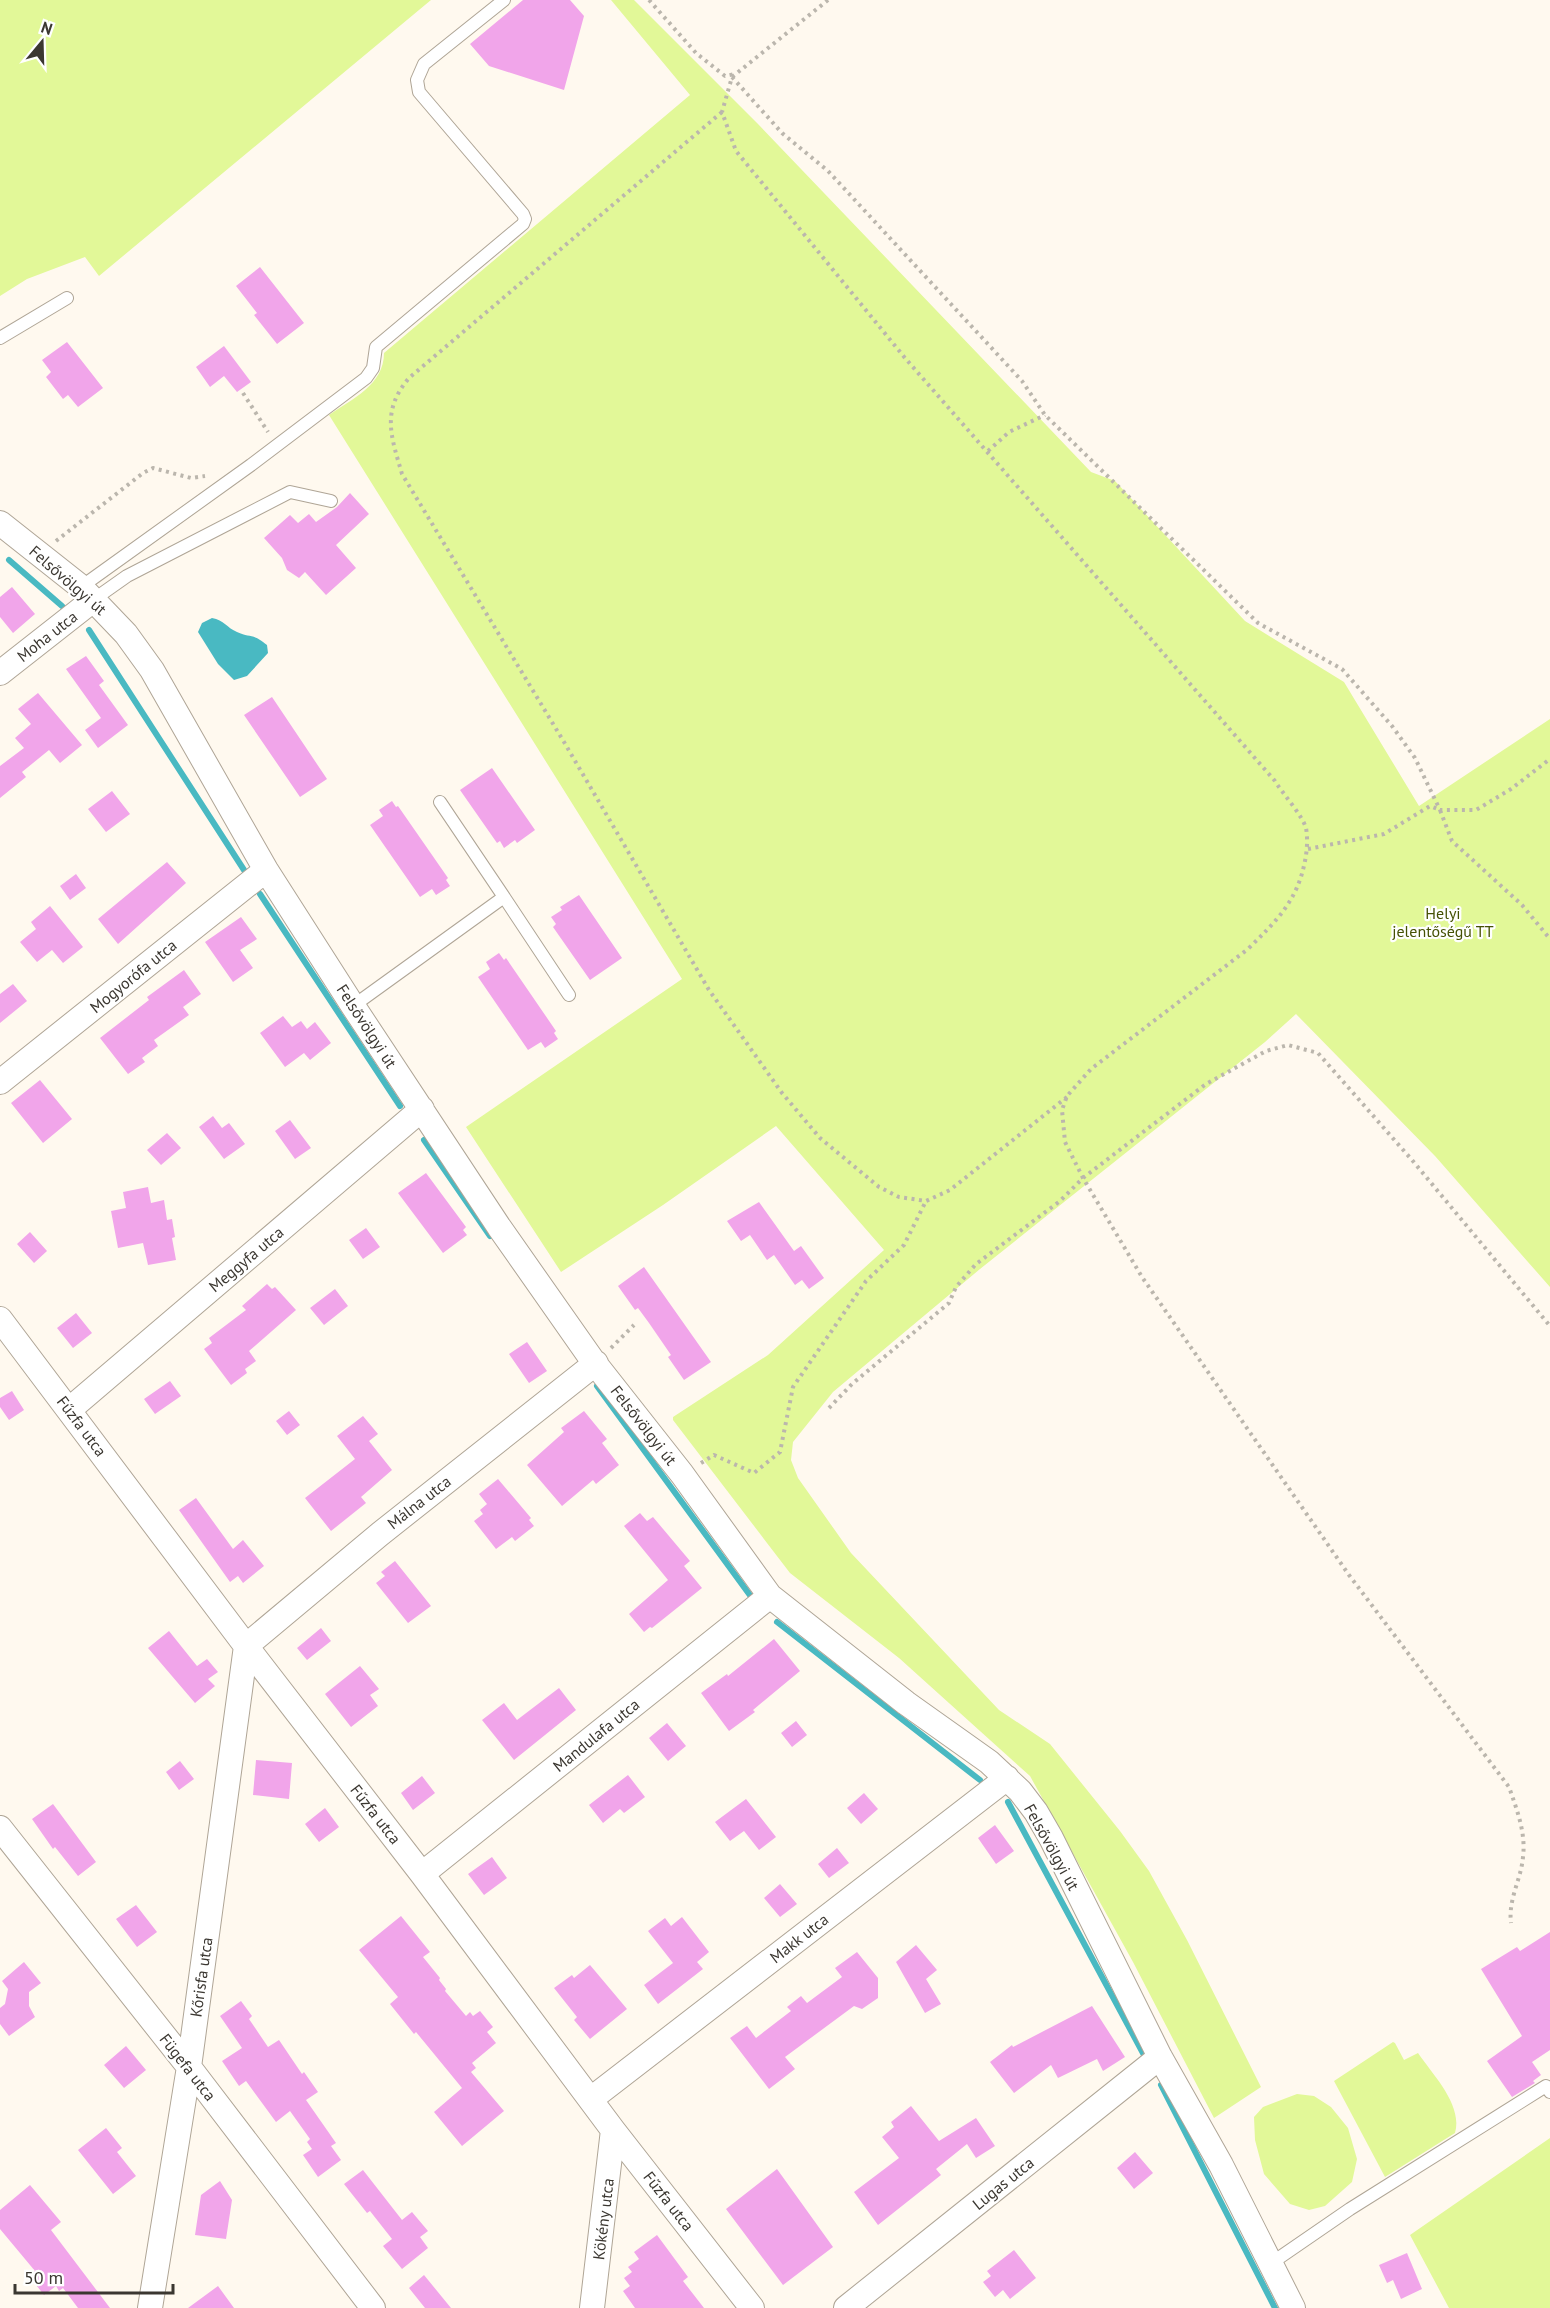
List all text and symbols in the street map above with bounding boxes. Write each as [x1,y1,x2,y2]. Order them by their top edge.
north arrow [12,12,72,72]
text: N [39,17,55,39]
street label: Felsővölgyi út [25,541,111,619]
street label: Moha utca [13,606,81,666]
park label: Helyi jelentőségű TT [1392,903,1494,941]
street label: Mogyorófa utca [86,935,180,1017]
street label: Felsővölgyi út [333,980,402,1072]
street label: Meggyfa utca [204,1222,288,1296]
street label: Felsővölgyi út [607,1381,682,1469]
street label: Fűzfa utca [53,1392,111,1460]
street label: Málna utca [383,1471,455,1533]
street label: Mandulafa utca [549,1694,643,1776]
street label: Fűzfa utca [346,1780,406,1848]
street label: Felsővölgyi út [1020,1800,1084,1894]
street label: Makk utca [766,1909,832,1967]
street label: Kőrisfa utca [186,1936,216,2018]
street label: Fügefa utca [156,2029,220,2105]
street label: Lugas utca [968,2152,1038,2214]
street label: Fűzfa utca [639,2167,699,2235]
street label: Kökény utca [588,2177,618,2261]
scale bar [15,2257,172,2295]
text: 50 m [24,2266,63,2289]

